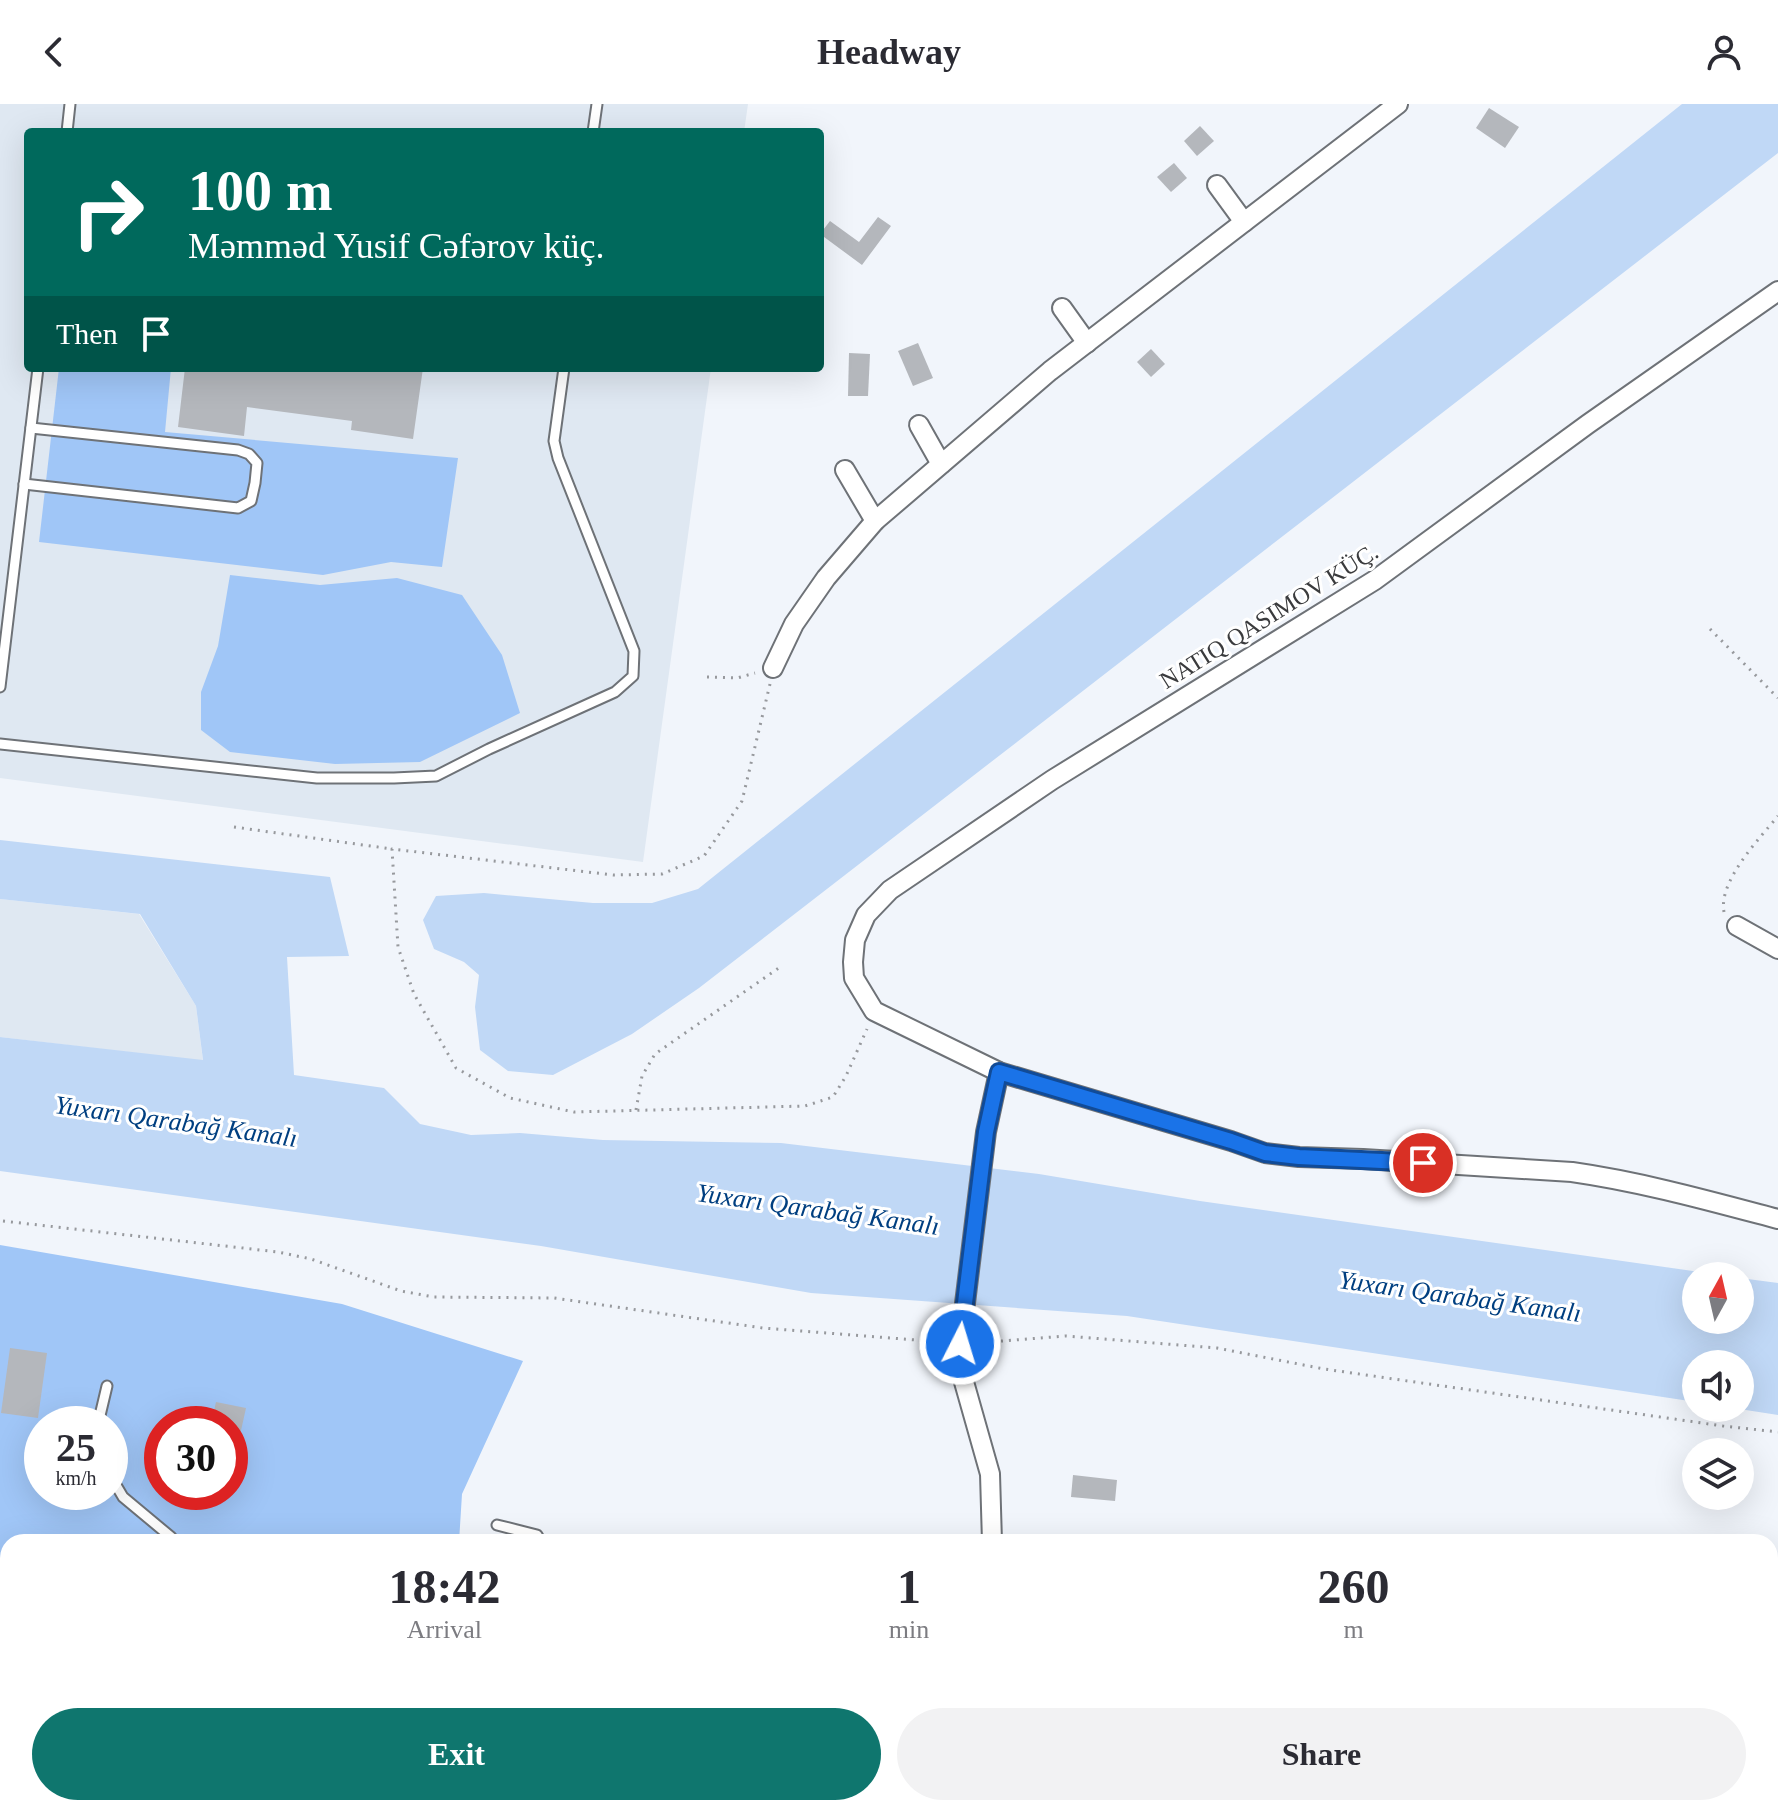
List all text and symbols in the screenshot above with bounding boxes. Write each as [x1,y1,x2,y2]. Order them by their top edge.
icon: back [32,30,76,74]
icon: person [1702,30,1746,74]
text: Headway [817,32,961,72]
icon: right [56,160,160,264]
text: 100 m [188,160,333,222]
text: Məmməd Yusif Cəfərov küç. [188,226,605,266]
icon: arrive [134,312,178,356]
text: Then [56,317,118,350]
street label: NATIQ QASIMOV KÜÇ. [1155,538,1383,694]
water label: Yuxarı Qarabağ Kanalı [53,1090,299,1153]
pin [1389,1129,1457,1197]
icon: arrive [1401,1141,1445,1185]
water label: Yuxarı Qarabağ Kanalı [695,1178,941,1241]
north arrow [1682,1262,1754,1334]
map controls [1682,1262,1754,1510]
water label: Yuxarı Qarabağ Kanalı [1337,1265,1583,1328]
position arrow [918,1302,1002,1386]
button: sound [1682,1350,1754,1422]
speed limit sign: 30 [144,1406,248,1510]
text: 25 [56,1425,96,1470]
button: layers [1682,1438,1754,1510]
text: km/h [55,1467,97,1489]
text: 18:42 [388,1560,500,1613]
text: 1 [897,1560,921,1613]
text: 260 [1318,1560,1390,1613]
text: Arrival [407,1615,482,1644]
text: min [889,1615,929,1644]
text: m [1343,1615,1364,1644]
button: Exit [32,1708,881,1800]
button: Share [897,1708,1746,1800]

